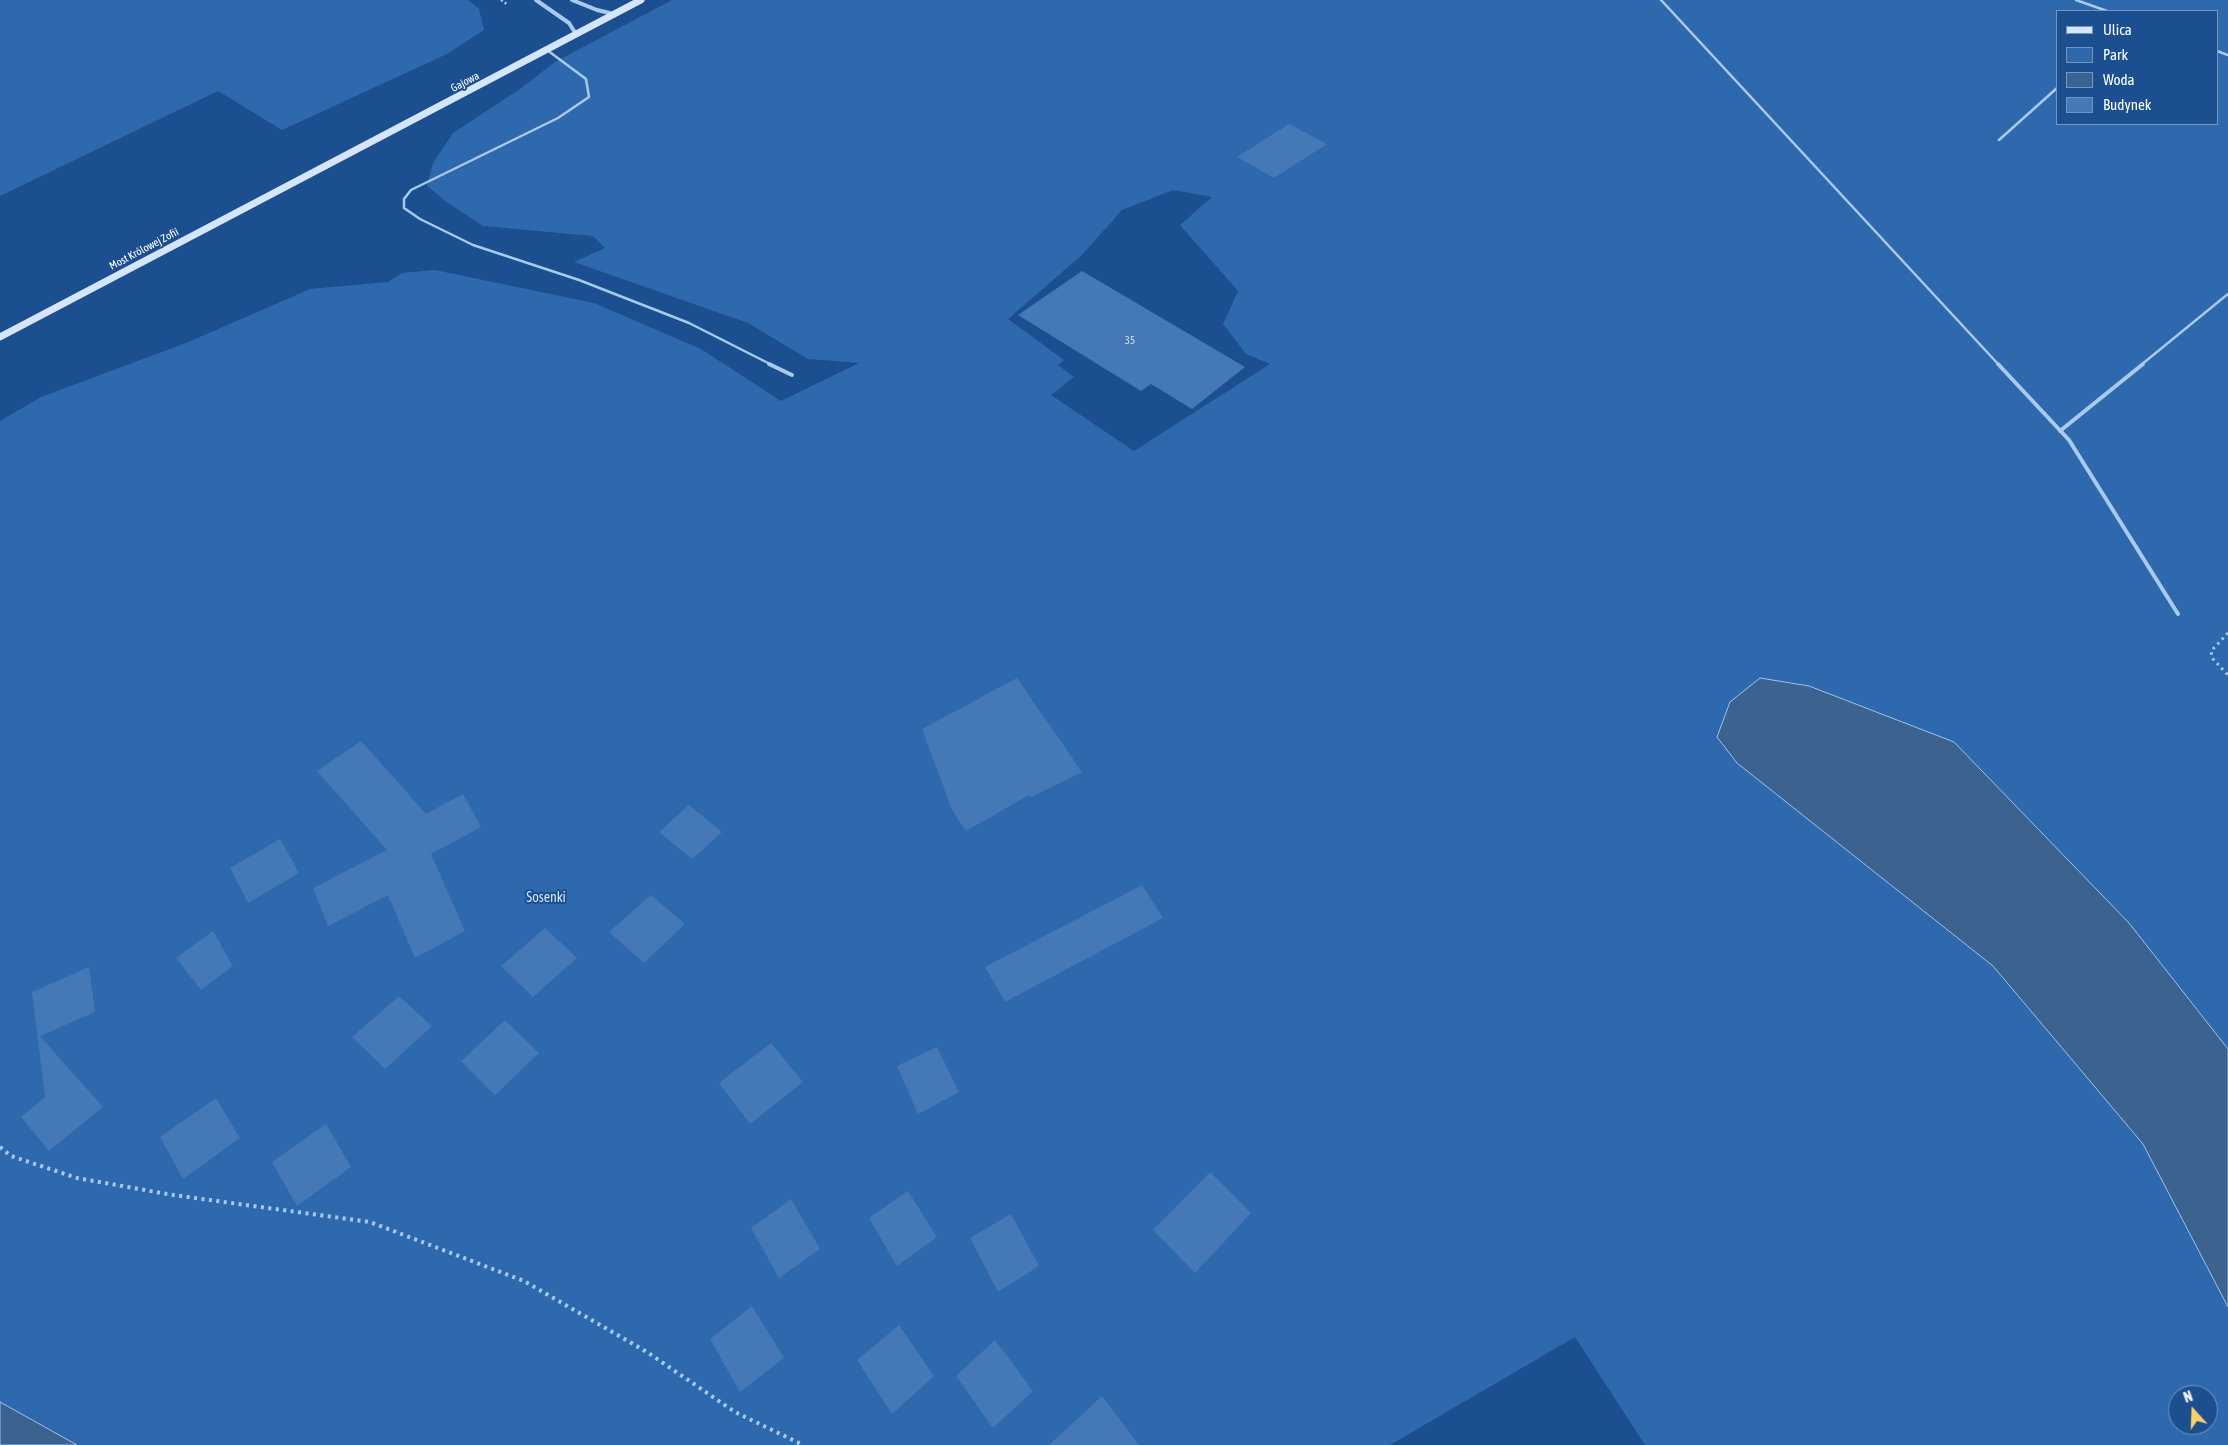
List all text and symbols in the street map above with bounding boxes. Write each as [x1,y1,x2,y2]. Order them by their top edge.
legend [2056,10,2218,125]
text: Ulica [2103,21,2132,38]
text: Park [2103,46,2128,63]
street label: Gajowa [449,69,481,95]
text: Woda [2103,71,2135,88]
text: Budynek [2103,96,2151,113]
street label: Most Królowej Zofii [107,225,181,273]
house number: 35 [1125,334,1135,348]
park label: Sosenki [526,890,566,906]
north arrow [2168,1385,2218,1435]
text: N [2182,1388,2195,1406]

